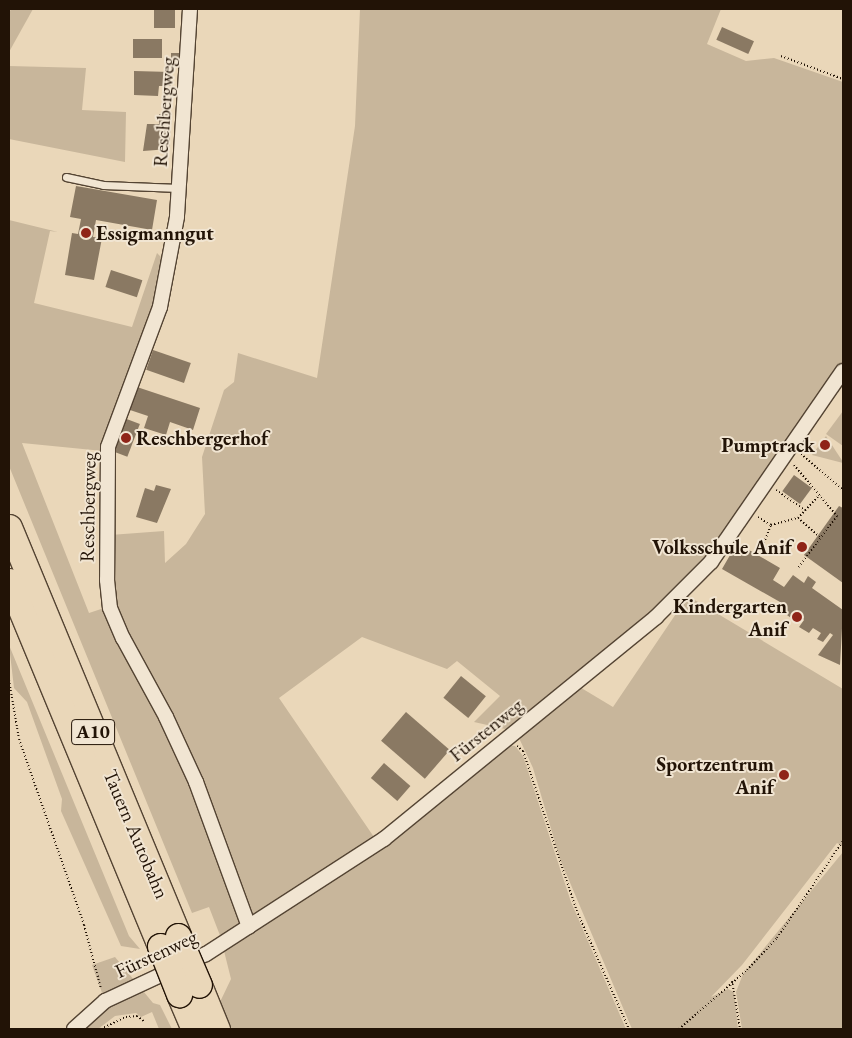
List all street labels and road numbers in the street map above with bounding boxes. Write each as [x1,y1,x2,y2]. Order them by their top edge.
street label: Reschbergweg [148,56,180,168]
street label: Reschbergweg [75,452,101,562]
street label: Fürstenweg [444,693,528,767]
road number: A10 [70,716,116,749]
street label: Tauern Autobahn [98,766,174,902]
street label: Fürstenweg [111,925,201,983]

